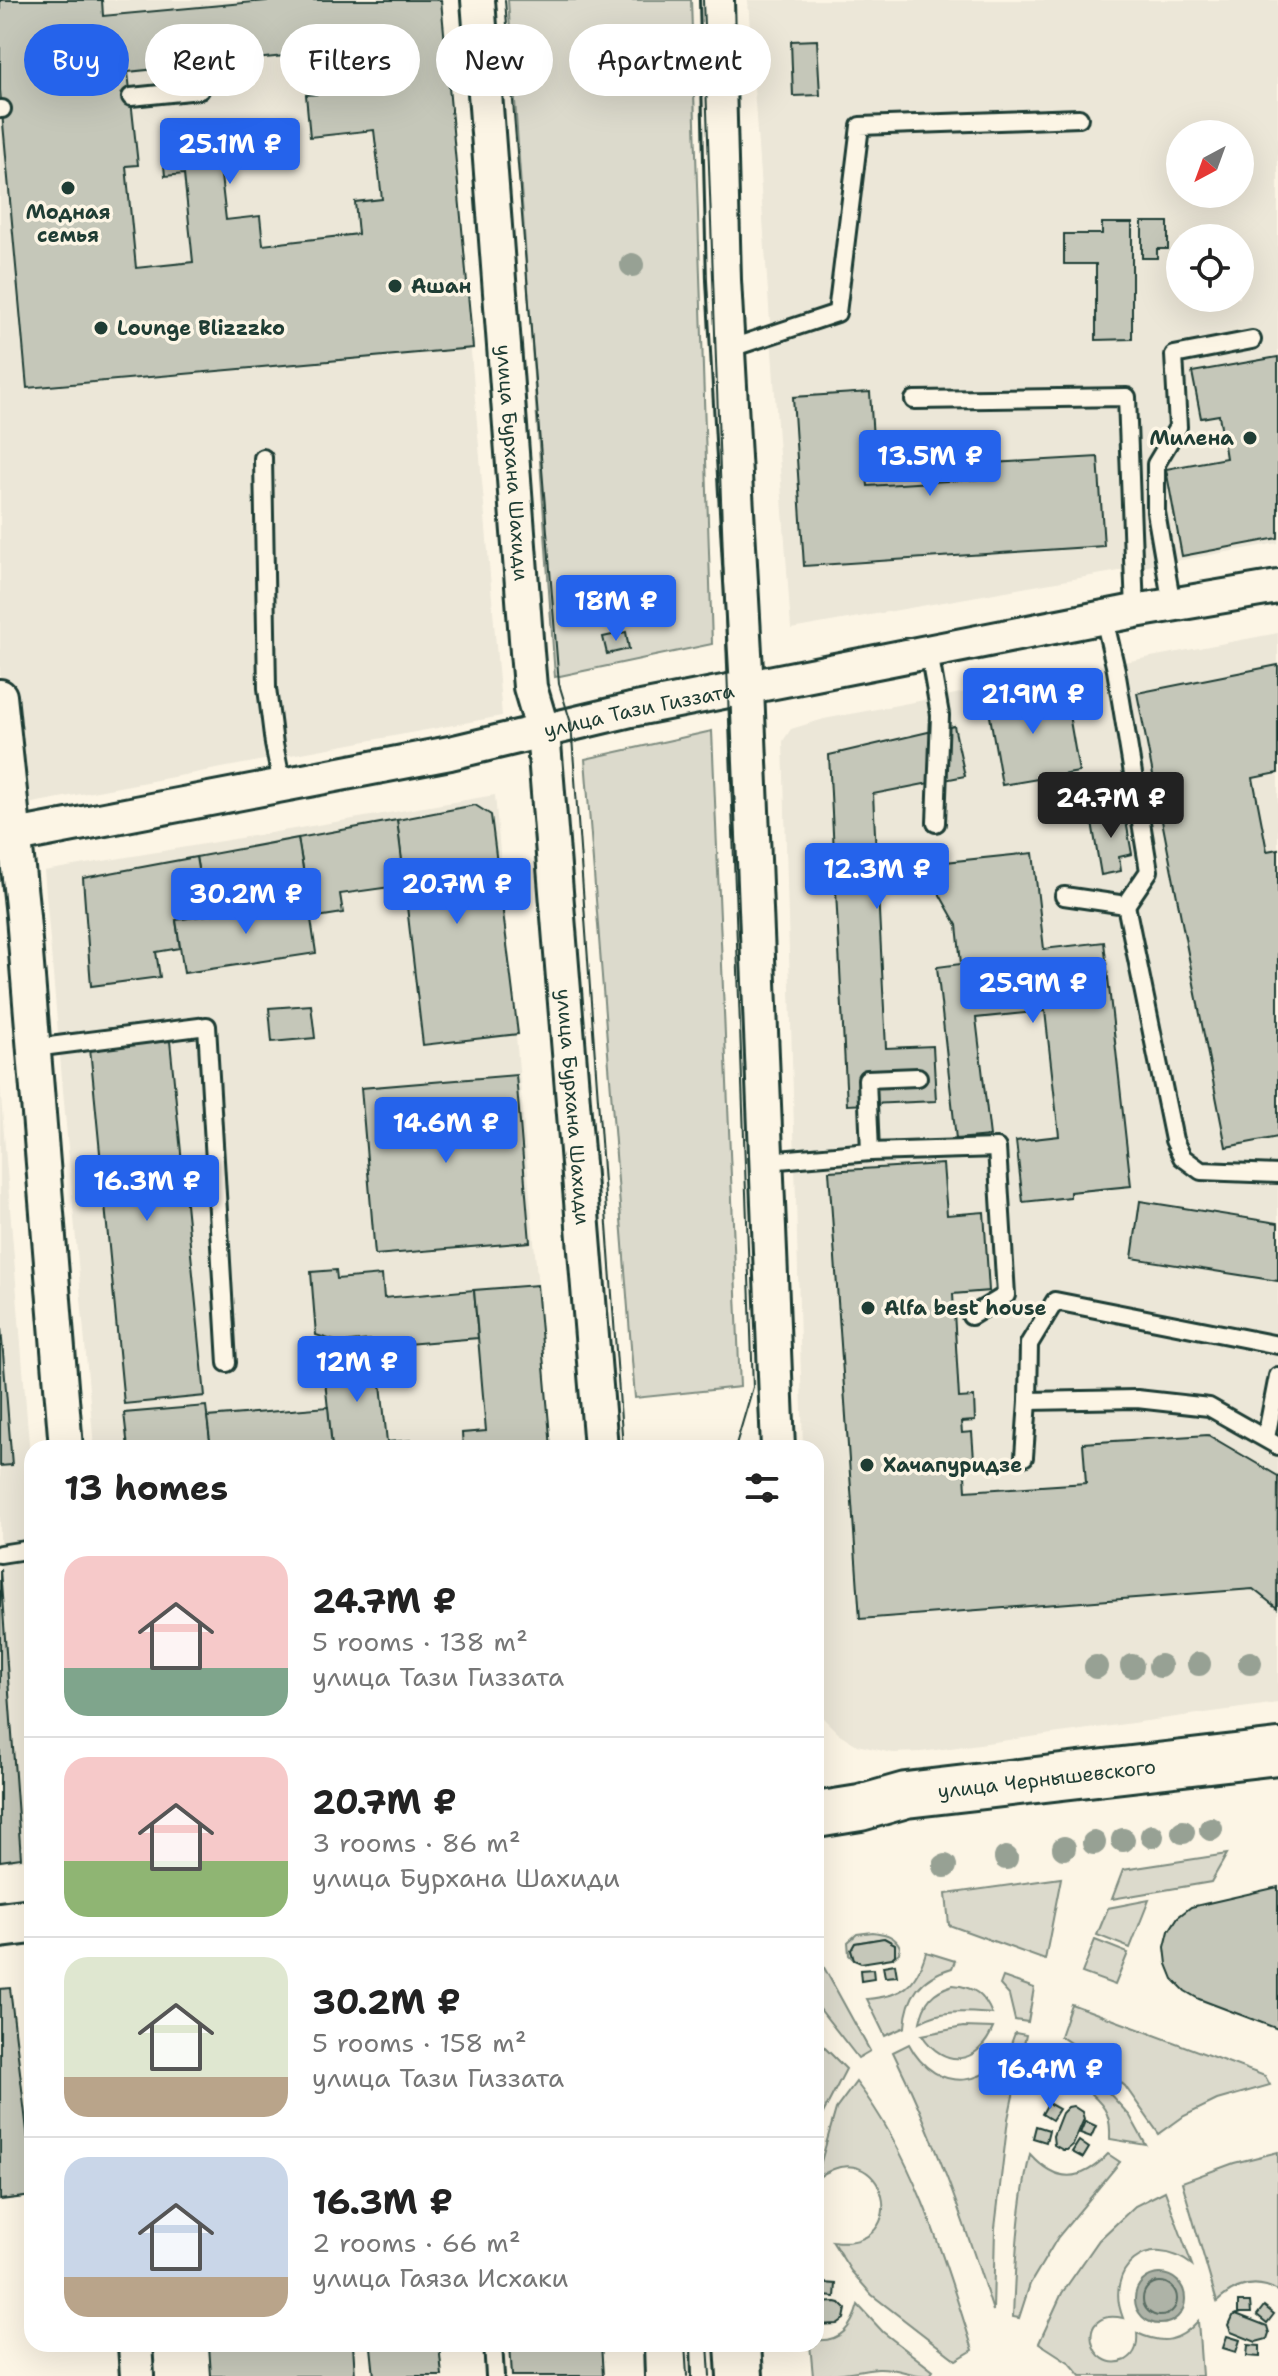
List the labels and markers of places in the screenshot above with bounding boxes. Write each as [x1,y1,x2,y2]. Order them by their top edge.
pin: 25.1M ₽ [156,118,304,186]
marker: Модная семья [59,179,77,197]
place label: Модная семья [25,199,111,248]
place label: Ашан [411,273,471,299]
marker: Ашан [386,277,404,295]
place label: Lounge Blizzzko [117,315,285,341]
marker: Lounge Blizzzko [92,319,110,337]
place label: Милена [1149,425,1234,451]
marker: Милена [1241,429,1259,447]
pin: 13.5M ₽ [856,430,1004,498]
pin: 18M ₽ [560,575,672,643]
pin: 21.9M ₽ [959,668,1107,736]
pin: 24.7M ₽ [1037,772,1185,840]
pin: 12.3M ₽ [803,843,951,911]
pin: 20.7M ₽ [383,858,531,926]
pin: 30.2M ₽ [172,868,320,936]
pin: 25.9M ₽ [959,957,1107,1025]
pin: 14.6M ₽ [372,1097,520,1165]
pin: 16.3M ₽ [73,1155,221,1223]
place label: Alfa best house [884,1295,1047,1321]
marker: Alfa best house [859,1299,877,1317]
pin: 12M ₽ [301,1336,413,1404]
place label: Хачапуридзе [883,1452,1022,1478]
marker: Хачапуридзе [858,1456,876,1474]
pin: 16.4M ₽ [976,2043,1124,2111]

